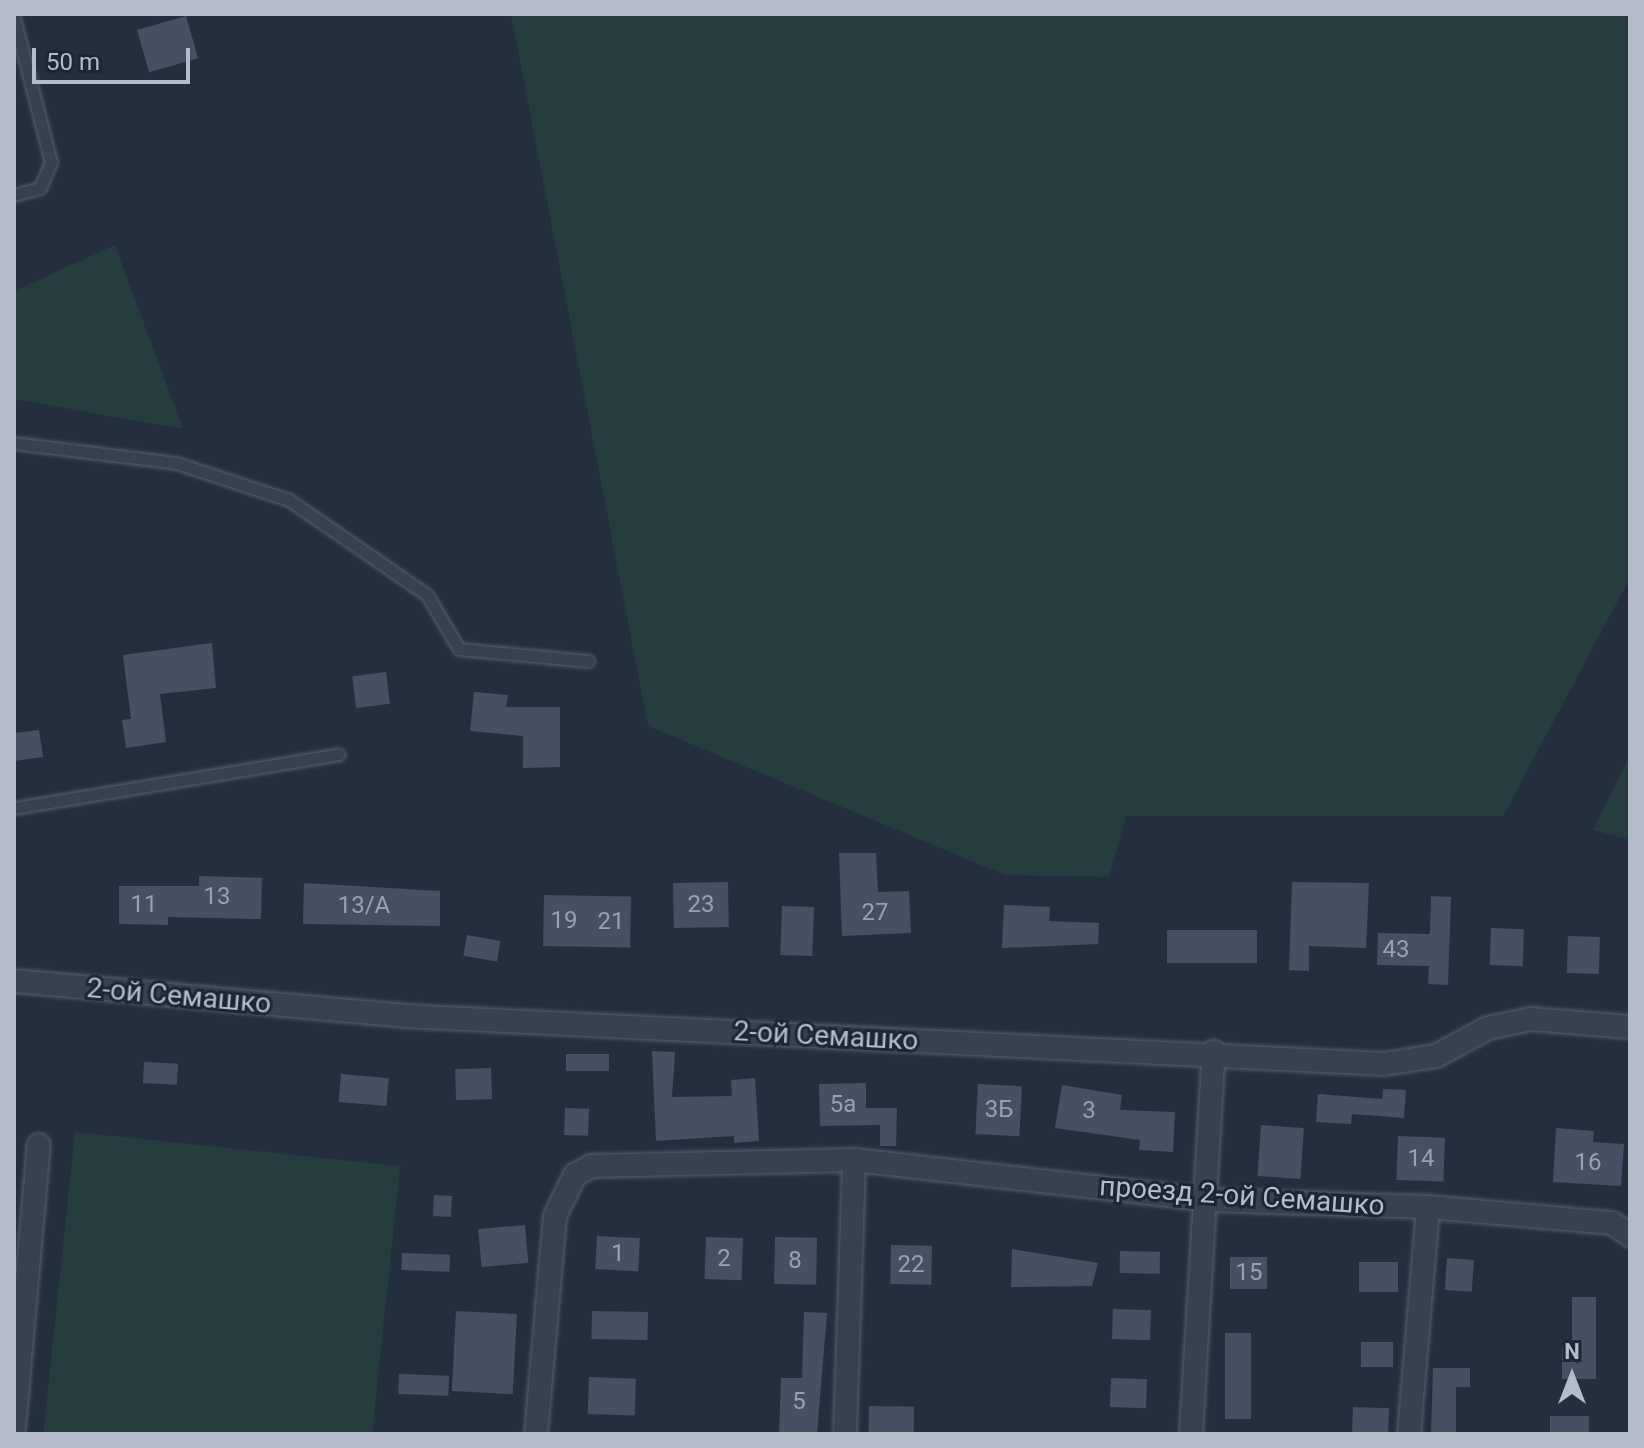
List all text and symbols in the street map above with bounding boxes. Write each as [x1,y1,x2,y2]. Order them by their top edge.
scale bar [36,32,194,82]
text: 50 m [46,48,100,76]
house number: 13 [204,883,230,911]
house number: 11 [131,891,157,919]
house number: 23 [688,891,714,919]
house number: 13/А [338,892,390,920]
house number: 27 [862,899,888,927]
house number: 19 [551,907,577,935]
house number: 21 [598,908,624,936]
house number: 43 [1383,936,1409,964]
street label: 2-ой Семашко [85,971,273,1021]
street label: 2-ой Семашко [733,1014,919,1058]
house number: 5а [830,1091,856,1119]
house number: 3Б [985,1096,1013,1124]
house number: 3 [1082,1097,1096,1125]
house number: 14 [1408,1145,1434,1173]
house number: 16 [1575,1149,1601,1177]
street label: проезд 2-ой Семашко [1098,1169,1386,1223]
house number: 1 [611,1240,625,1268]
house number: 2 [717,1245,731,1273]
house number: 8 [788,1247,802,1275]
house number: 22 [898,1251,924,1279]
house number: 15 [1236,1259,1262,1287]
north arrow [1532,1336,1612,1416]
text: N [1564,1339,1580,1364]
house number: 5 [792,1388,806,1416]

